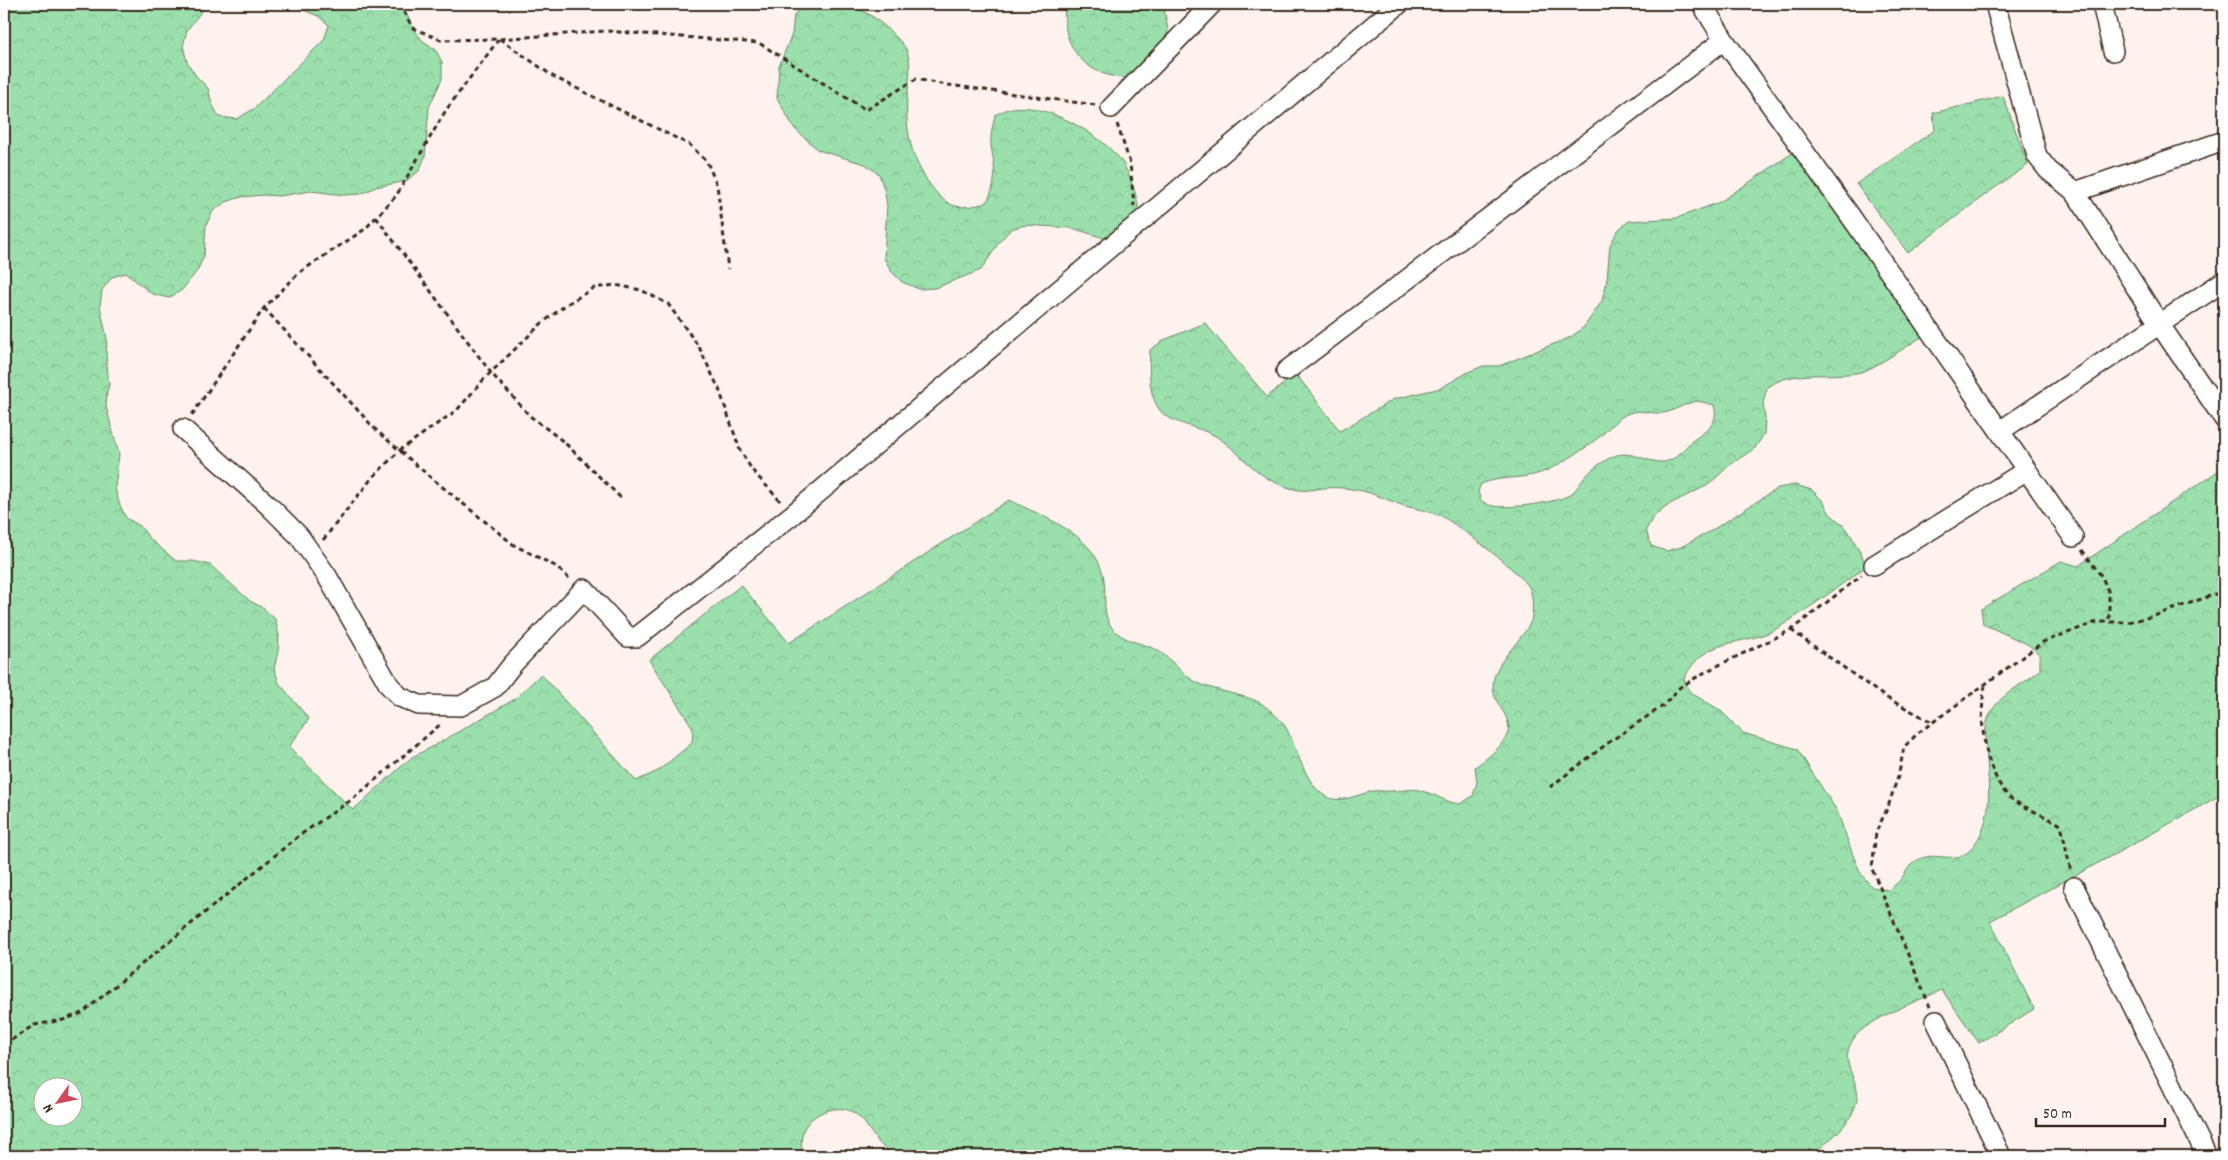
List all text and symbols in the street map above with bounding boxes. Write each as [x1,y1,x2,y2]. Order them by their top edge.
north arrow [32,1078,82,1128]
scale bar [2036,1095,2164,1127]
text: N [38,1100,59,1116]
text: 50 m [2043,1104,2072,1126]

